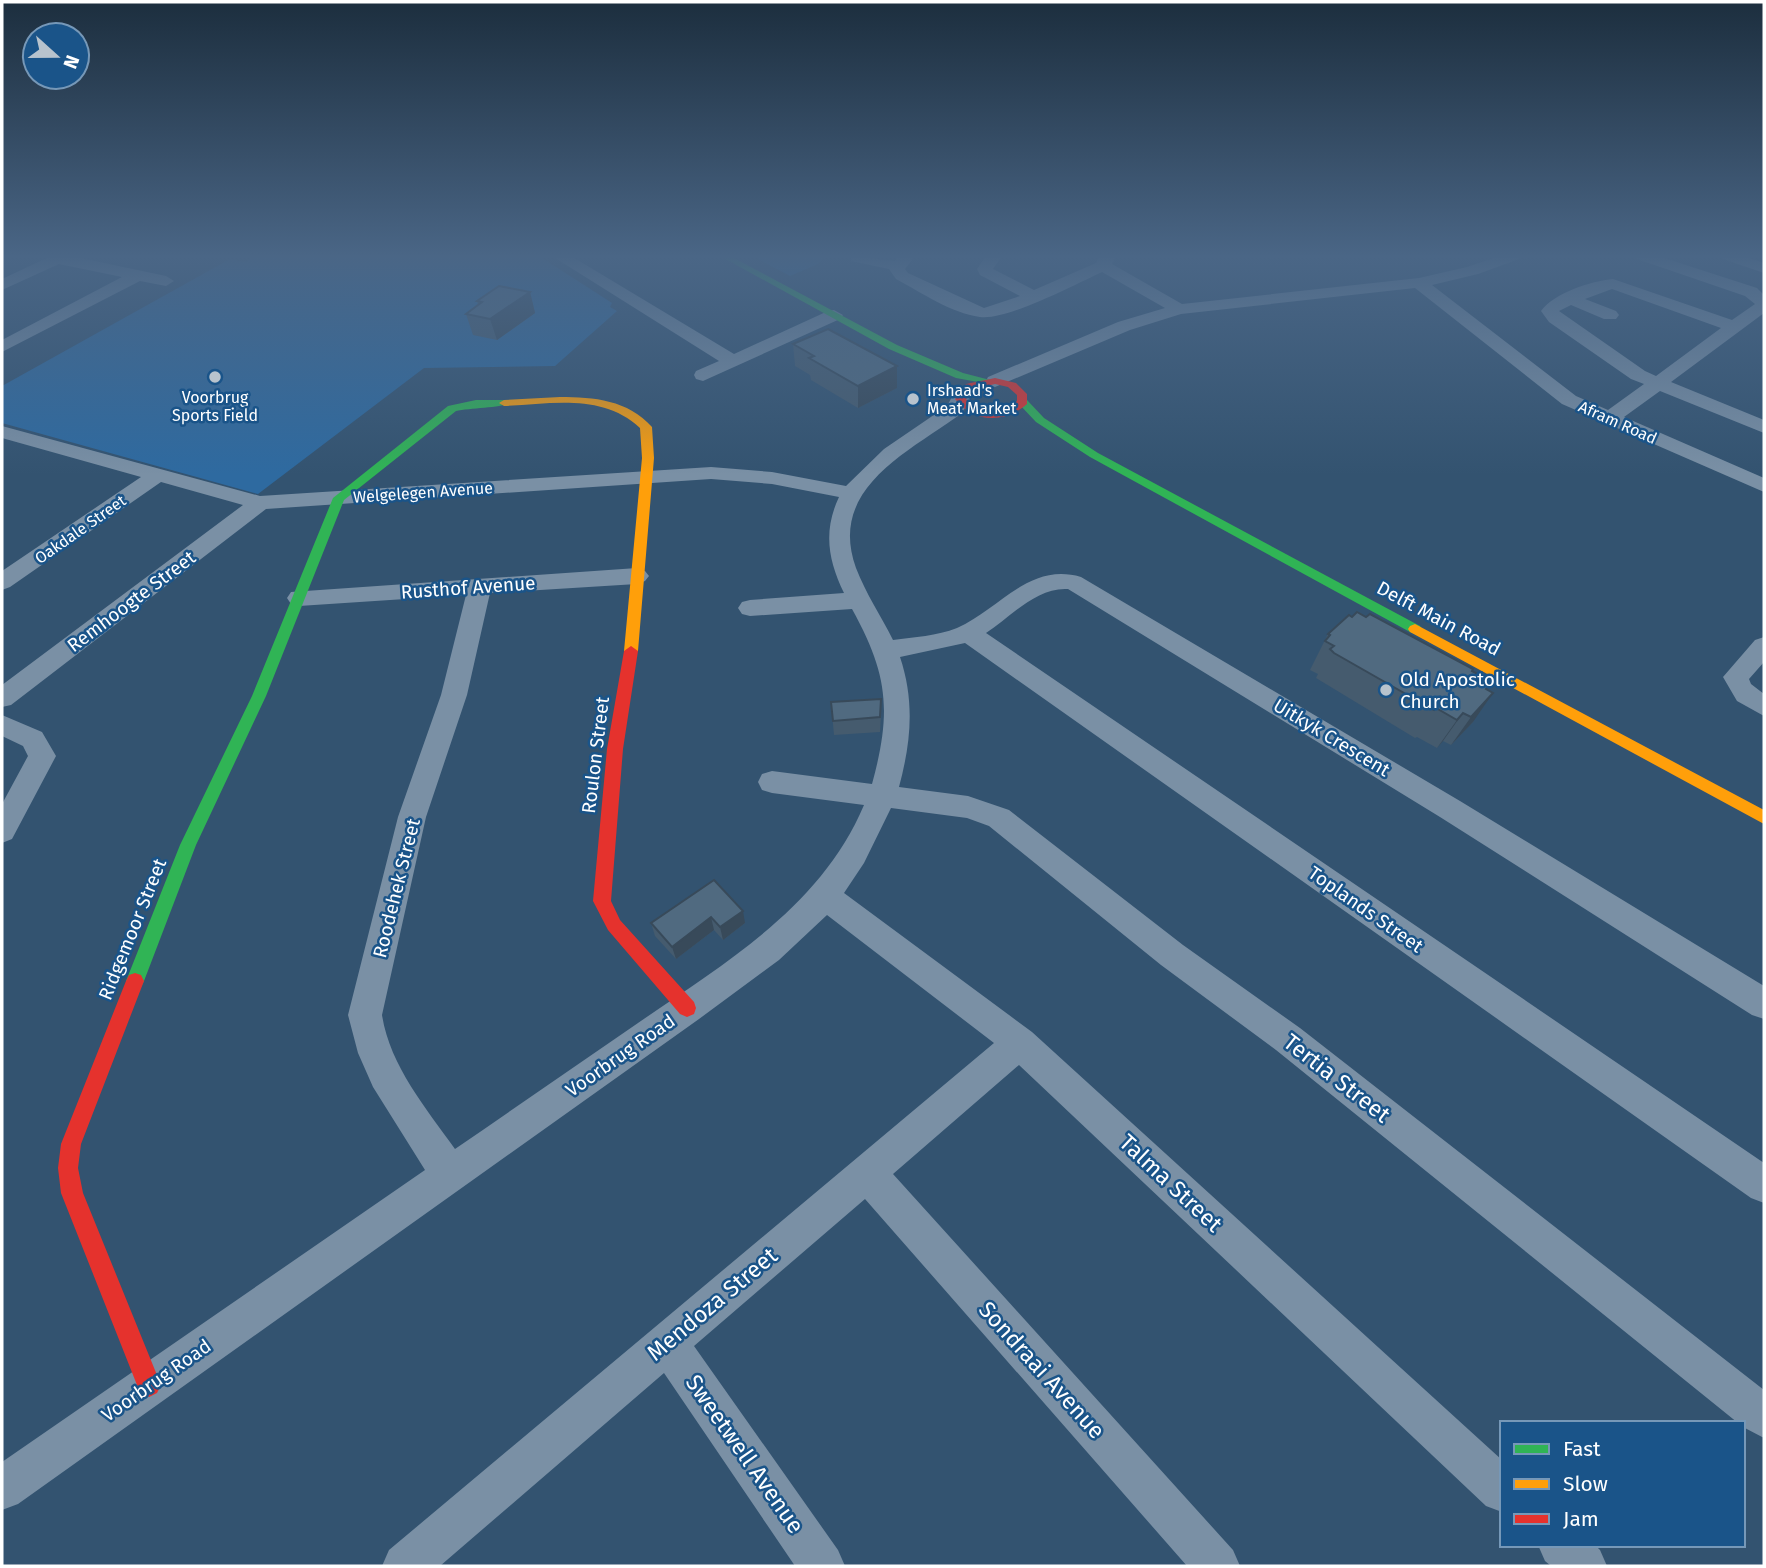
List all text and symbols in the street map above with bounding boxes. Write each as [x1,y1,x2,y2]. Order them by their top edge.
north arrow [21,21,91,91]
text: N [58,52,84,72]
marker: Voorbrug Sports Field [207,369,223,385]
place label: Irshaad's Meat Market [927,381,1017,418]
place label: Voorbrug Sports Field [172,388,258,425]
marker: Irshaad's Meat Market [905,391,921,407]
street label: Afram Road [1576,397,1660,448]
street label: Welgelegen Avenue [352,478,494,507]
street label: Oakdale Street [31,491,130,568]
street label: Remhoogte Street [63,546,200,657]
street label: Rusthof Avenue [400,571,536,604]
street label: Delft Main Road [1373,576,1505,661]
place label: Old Apostolic Church [1400,668,1515,713]
marker: Old Apostolic Church [1378,682,1394,698]
street label: Uitkyk Crescent [1269,694,1394,781]
street label: Roulon Street [577,695,614,815]
street label: Roodehek Street [368,816,425,960]
street label: Ridgemoor Street [94,855,171,1003]
street label: Toplands Street [1304,861,1428,958]
street label: Voorbrug Road [561,1009,679,1102]
street label: Tertia Street [1278,1028,1397,1129]
street label: Talma Street [1114,1128,1229,1238]
street label: Mendoza Street [641,1241,783,1367]
street label: Sondraai Avenue [973,1296,1111,1444]
street label: Voorbrug Road [97,1334,215,1427]
street label: Sweetwell Avenue [680,1369,810,1539]
legend [1500,1421,1745,1547]
text: Fast [1563,1436,1601,1462]
text: Slow [1563,1471,1608,1497]
text: Jam [1563,1506,1599,1532]

